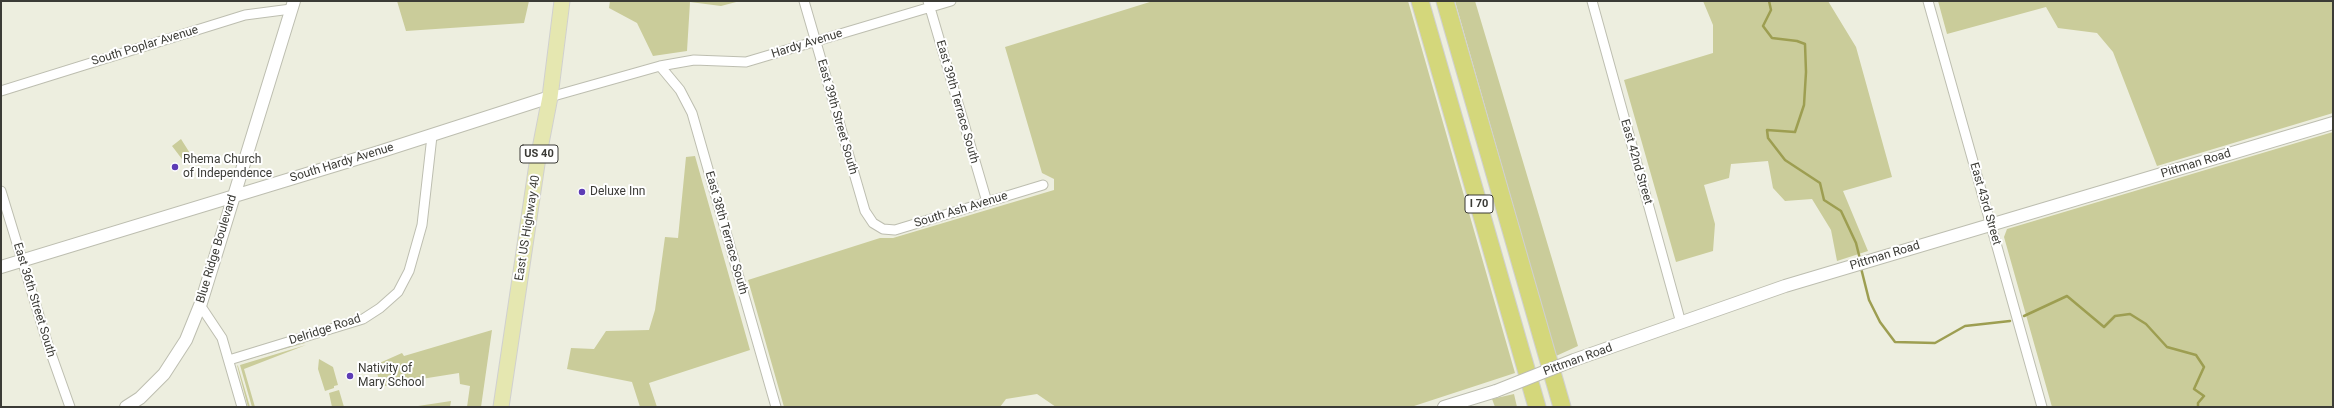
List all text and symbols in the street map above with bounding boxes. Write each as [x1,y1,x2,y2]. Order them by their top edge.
street label: South Poplar Avenue [90,23,200,69]
street label: Hardy Avenue [770,26,844,62]
street label: East 39th Terrace South [932,39,982,165]
street label: East 39th Street South [814,58,860,176]
street label: East 42nd Street [1617,118,1655,206]
street label: South Hardy Avenue [288,140,396,186]
road number: US 40 [520,145,558,163]
street label: Pittman Road [2159,147,2233,181]
place label: Rhema Church of Independence [183,153,272,181]
street label: East 43rd Street [1966,161,2004,247]
marker: Rhema Church of Independence [170,162,180,172]
street label: East 38th Terrace South [701,170,751,296]
street label: East US Highway 40 [513,174,543,282]
place label: Deluxe Inn [590,185,645,199]
marker: Deluxe Inn [577,187,587,197]
street label: South Ash Avenue [913,189,1009,231]
street label: Blue Ridge Boulevard [194,193,240,305]
road number: I 70 [1465,195,1493,213]
street label: Pittman Road [1848,239,1922,273]
street label: East 36th Street South [10,241,58,359]
street label: Delridge Road [287,312,363,348]
street label: Pittman Road [1541,341,1615,379]
place label: Nativity of Mary School [358,362,424,390]
marker: Nativity of Mary School [345,371,355,381]

